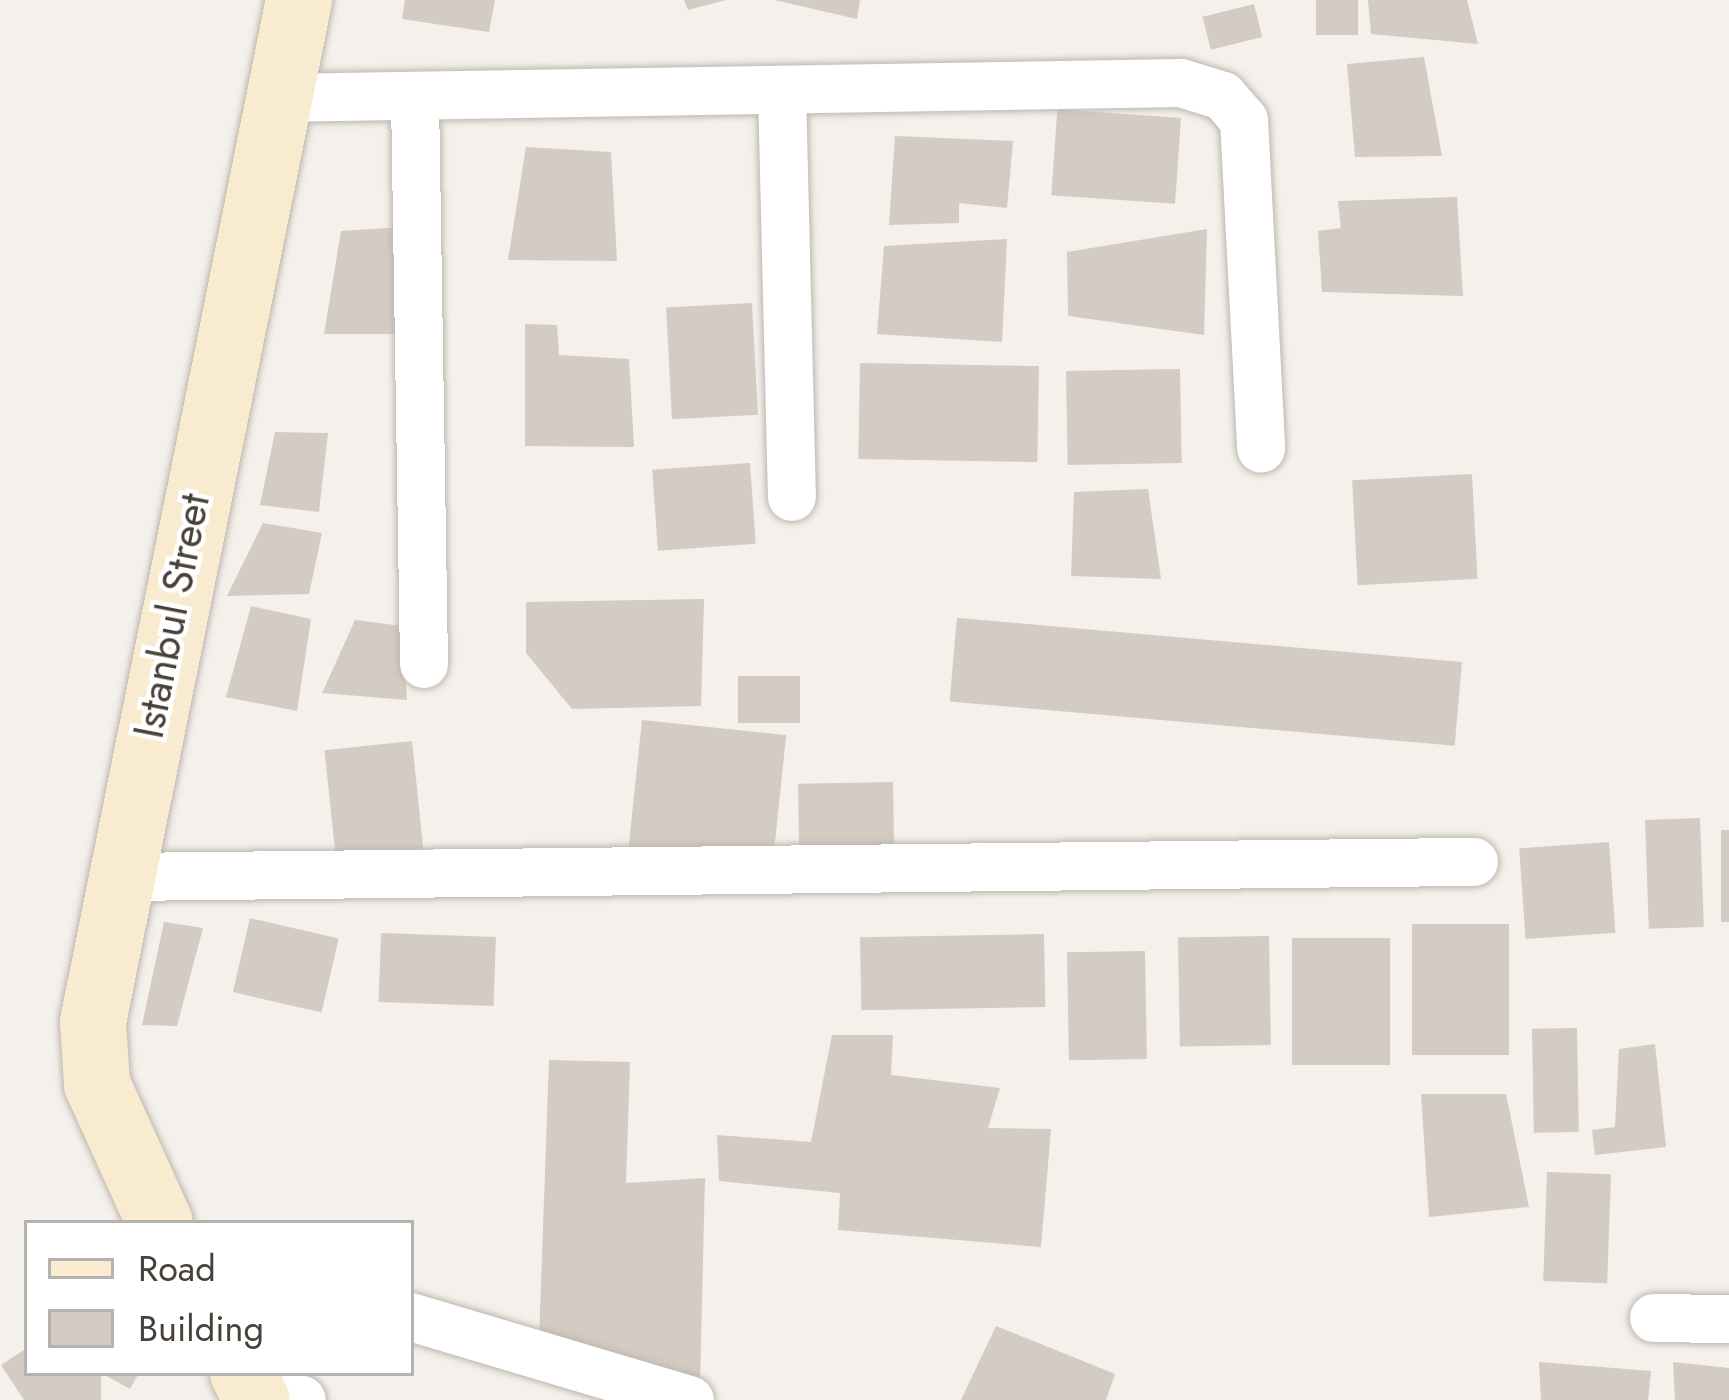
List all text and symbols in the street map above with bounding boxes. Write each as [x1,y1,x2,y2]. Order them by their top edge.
street label: Istanbul Street [124,489,220,743]
legend [24,1220,414,1376]
text: Road [138,1242,216,1294]
text: Building [138,1302,264,1354]

